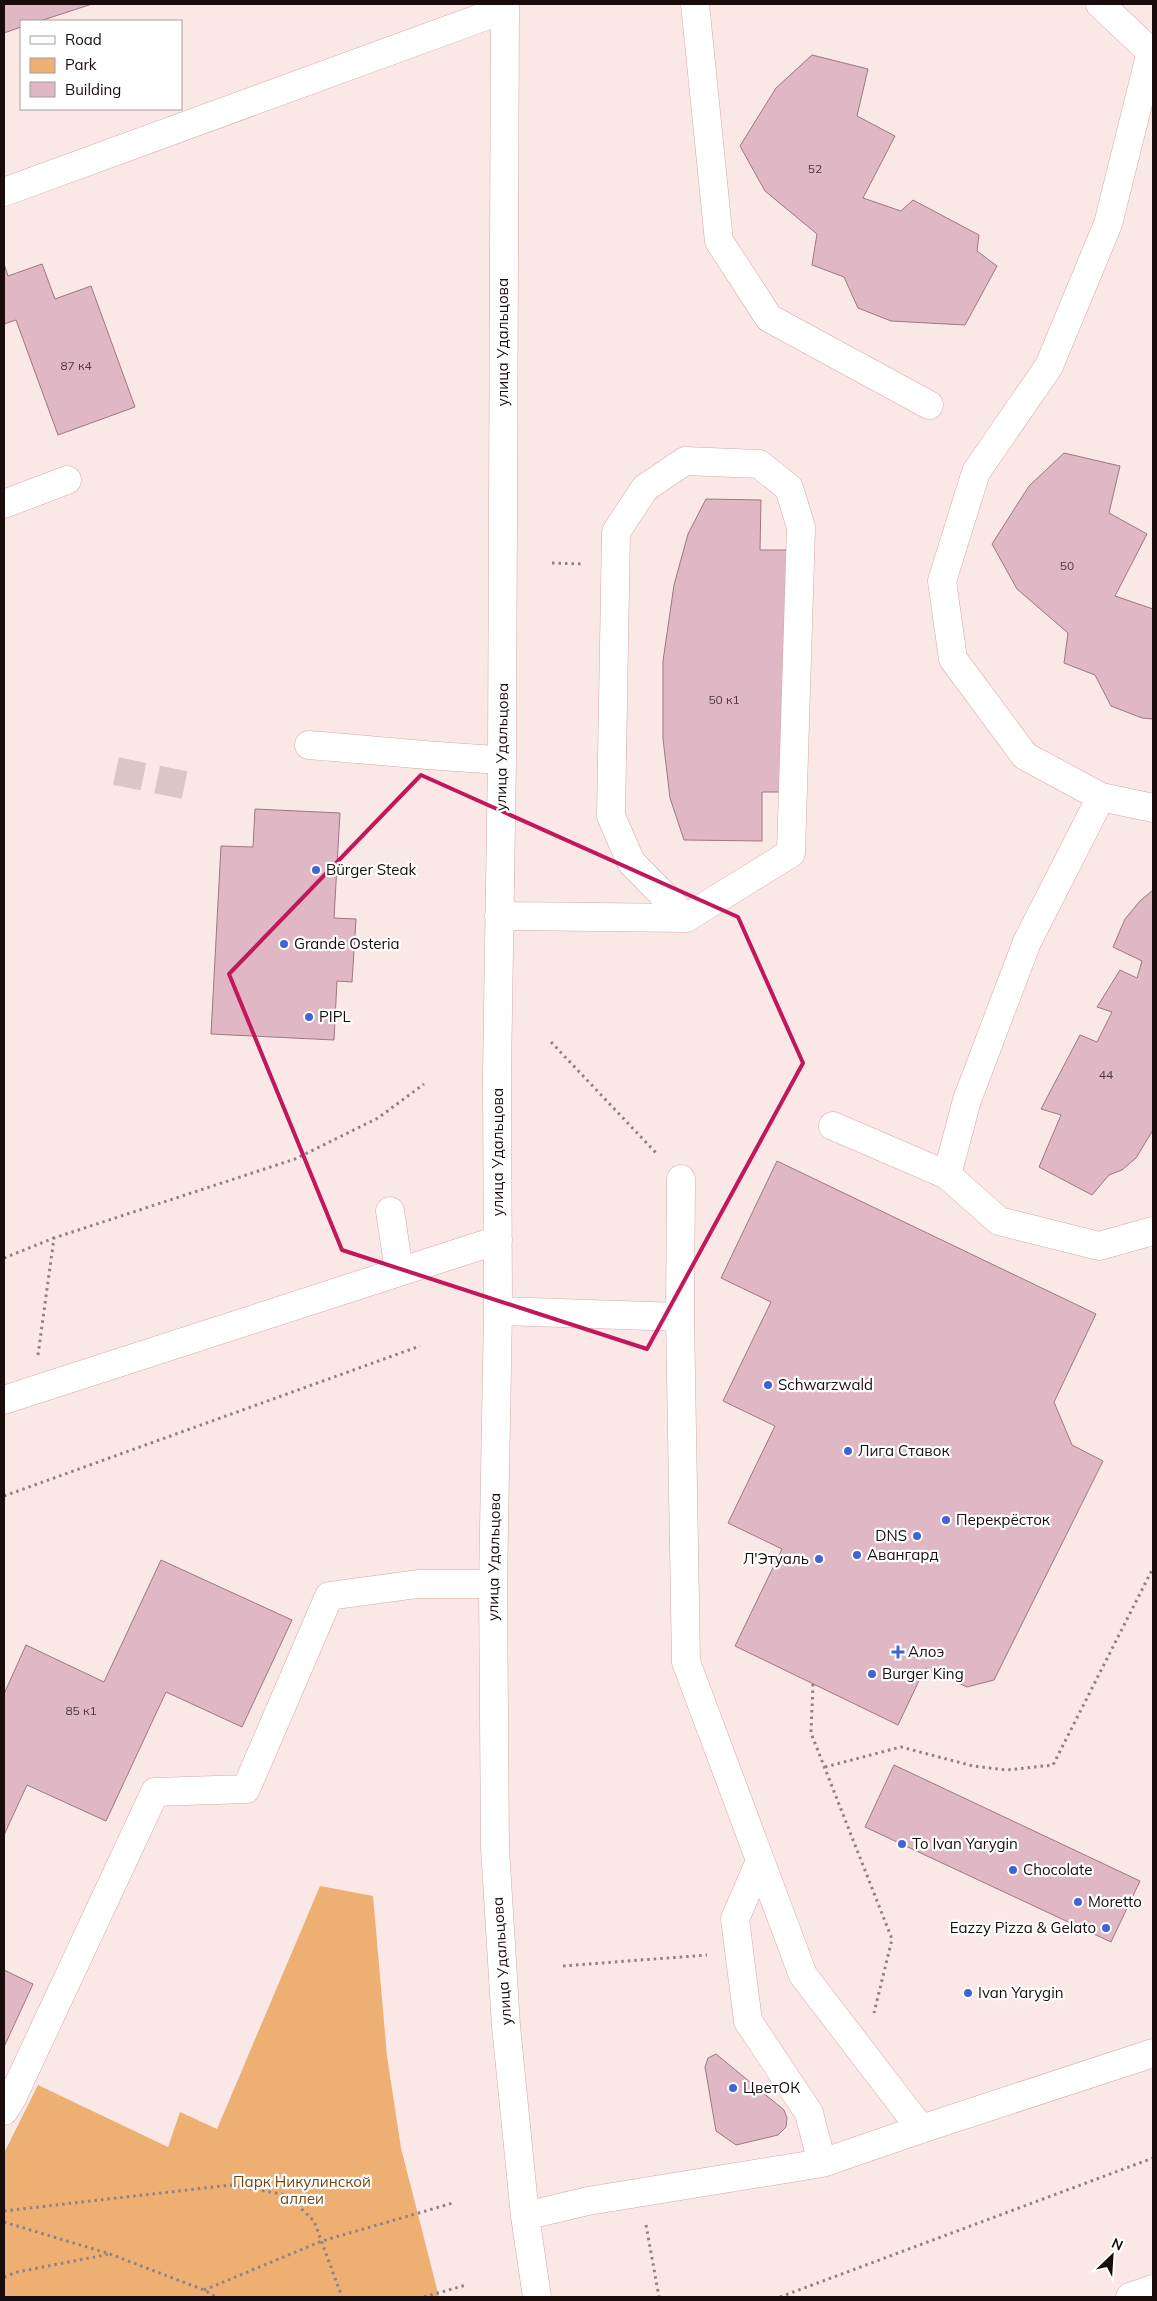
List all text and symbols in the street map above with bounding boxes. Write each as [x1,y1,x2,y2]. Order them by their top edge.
legend [20,20,182,110]
text: Road [65,30,102,49]
text: Park [65,55,97,74]
text: Building [65,80,121,99]
house number: 52 [808,161,822,176]
street label: улица Удальцова [493,278,512,406]
house number: 87 к4 [60,358,92,373]
house number: 50 [1060,558,1074,573]
street label: улица Удальцова [491,683,512,811]
house number: 50 к1 [708,692,740,707]
place label: Bürger Steak [326,860,416,879]
marker: Bürger Steak [310,864,322,876]
place label: Grande Osteria [294,934,400,953]
marker: Grande Osteria [278,938,290,950]
place label: PIPL [319,1007,351,1026]
marker: PIPL [303,1011,315,1023]
house number: 44 [1099,1067,1113,1082]
street label: улица Удальцова [488,1088,507,1216]
place label: Schwarzwald [778,1375,873,1394]
marker: Schwarzwald [762,1379,774,1391]
place label: Лига Ставок [858,1441,950,1460]
marker: Лига Ставок [842,1445,854,1457]
street label: улица Удальцова [483,1493,504,1621]
place label: Перекрёсток [956,1510,1051,1529]
marker: Перекрёсток [940,1514,952,1526]
place label: DNS [875,1526,907,1545]
marker: DNS [911,1530,923,1542]
place label: Авангард [867,1545,939,1564]
place label: Л'Этуаль [743,1549,809,1568]
marker: Авангард [851,1549,863,1561]
marker: Л'Этуаль [813,1553,825,1565]
place label: Алоэ [908,1642,945,1661]
marker: Алоэ [892,1646,904,1658]
place label: Burger King [882,1664,964,1683]
marker: Burger King [866,1668,878,1680]
house number: 85 к1 [65,1703,97,1718]
place label: To Ivan Yarygin [912,1834,1018,1853]
marker: To Ivan Yarygin [896,1838,908,1850]
place label: Chocolate [1023,1860,1092,1879]
marker: Chocolate [1007,1864,1019,1876]
place label: Moretto [1088,1892,1142,1911]
street label: улица Удальцова [488,1896,515,2026]
marker: Moretto [1072,1896,1084,1908]
place label: Eazzy Pizza & Gelato [950,1918,1096,1937]
marker: Eazzy Pizza & Gelato [1100,1922,1112,1934]
place label: Ivan Yarygin [978,1983,1064,2002]
marker: Ivan Yarygin [962,1987,974,1999]
place label: ЦветОК [743,2078,800,2097]
marker: ЦветОК [727,2082,739,2094]
park label: Парк Никулинской аллеи [233,2172,371,2208]
north arrow [1087,2231,1137,2281]
text: N [1109,2234,1126,2255]

